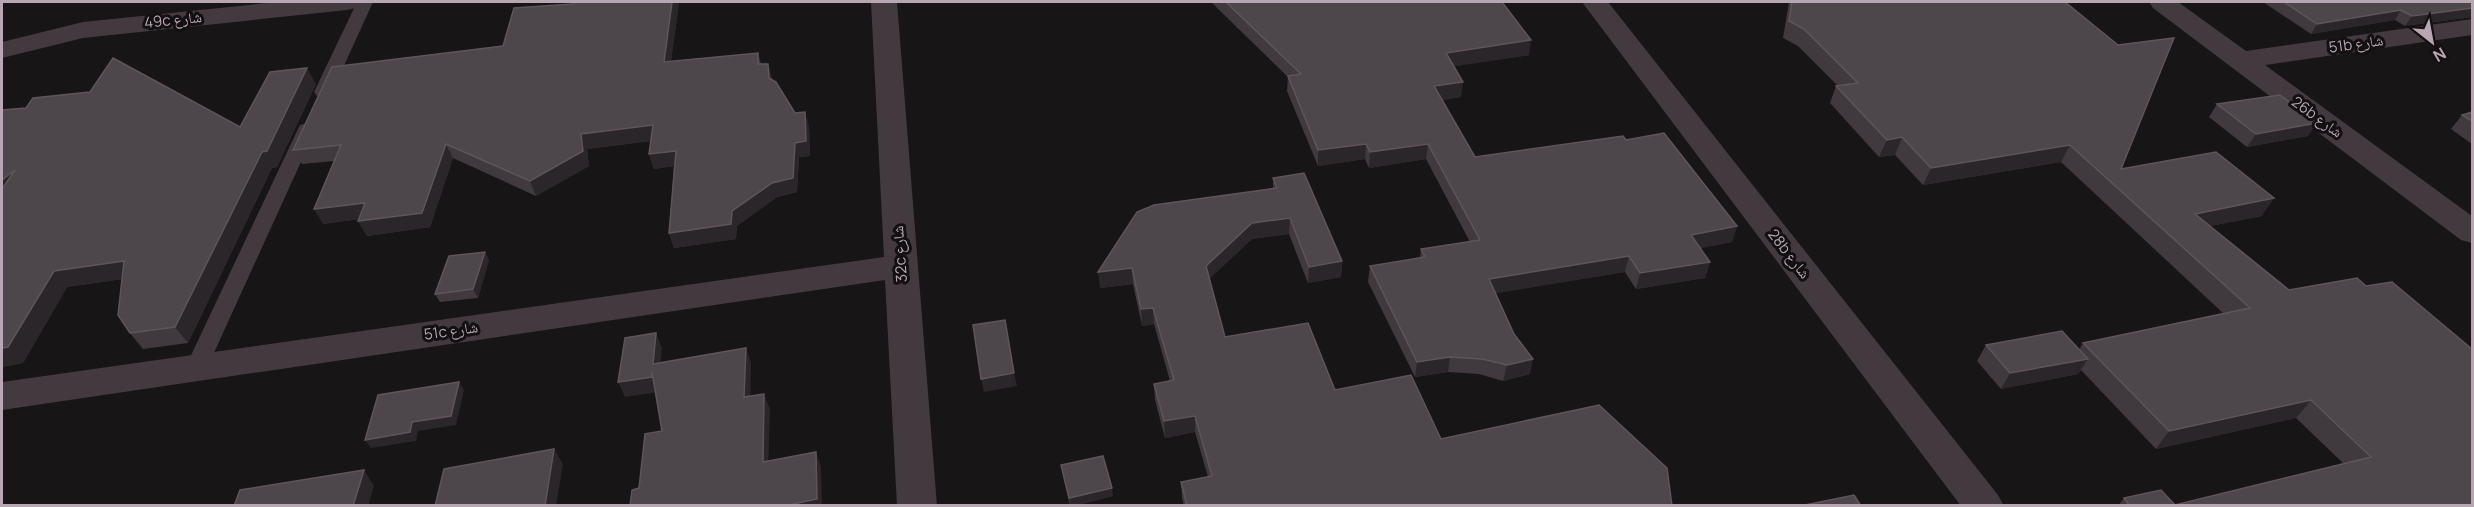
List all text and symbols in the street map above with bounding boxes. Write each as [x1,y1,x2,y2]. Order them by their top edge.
street label: 49c شارع [143,6,203,33]
north arrow [2402,12,2462,72]
street label: 51b شارع [2327,29,2385,58]
text: N [2429,42,2450,67]
street label: 26b شارع [2288,91,2347,142]
street label: 32c شارع [887,225,912,283]
street label: 28b شارع [1763,225,1815,283]
street label: 51c شارع [423,316,479,345]

